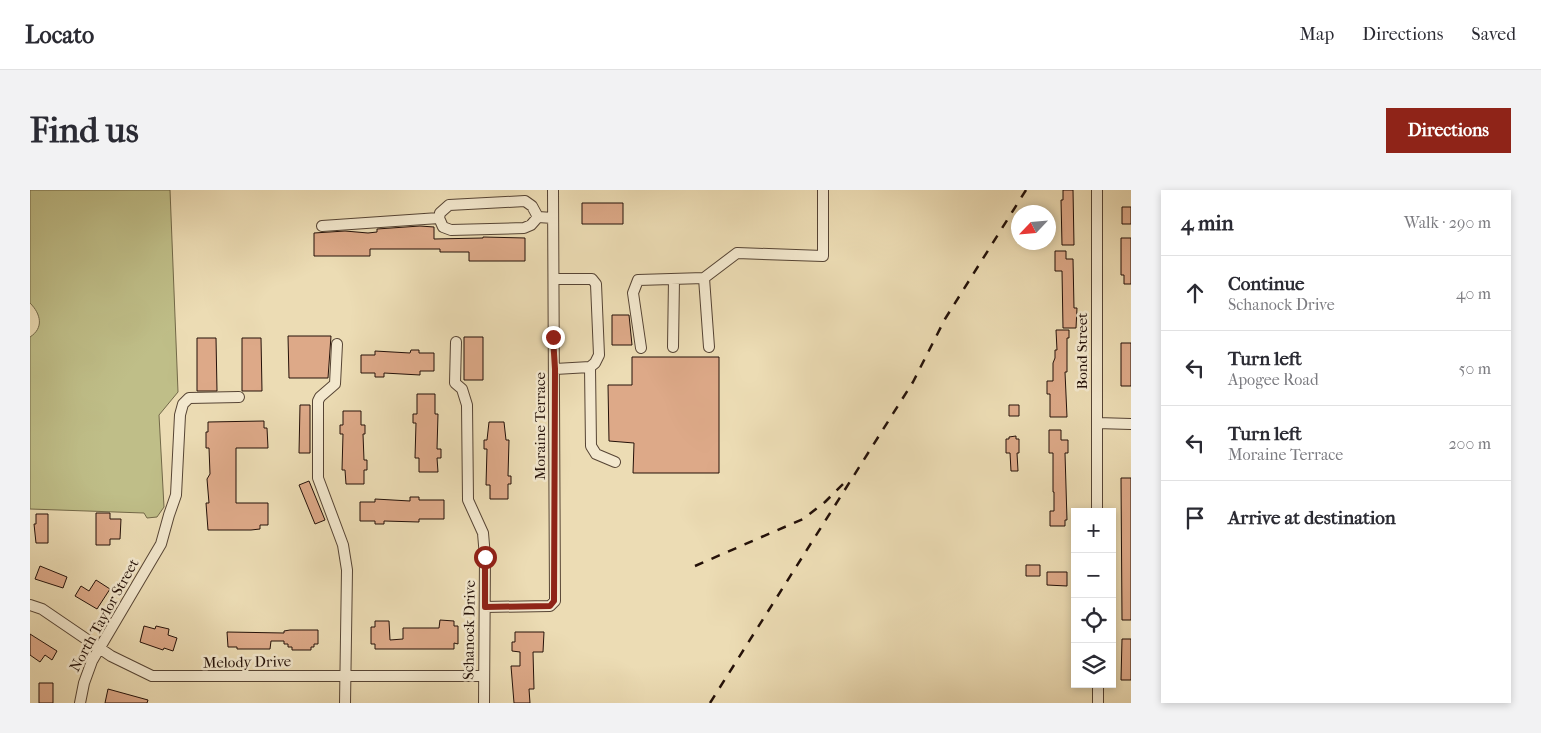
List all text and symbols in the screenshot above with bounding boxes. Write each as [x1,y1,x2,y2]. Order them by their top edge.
text: Locato [25,21,94,49]
text: Map [1300,24,1334,45]
text: Directions [1362,24,1443,45]
text: Saved [1471,24,1516,45]
button: Directions [1386,108,1511,153]
text: Find us [30,110,139,151]
north arrow [1011,205,1056,250]
text: 4 min [1181,211,1234,235]
text: Walk · 290 m [1404,213,1491,232]
text: Continue [1228,273,1304,295]
icon: ahead [1181,279,1209,307]
text: 40 m [1456,284,1491,303]
text: Schanock Drive [1228,295,1335,314]
street label: Bond Street [1073,312,1091,389]
route end [542,326,565,349]
text: Turn left [1228,348,1302,370]
icon: left [1181,354,1209,382]
text: 50 m [1459,359,1491,378]
text: Apogee Road [1228,370,1319,389]
street label: Moraine Terrace [531,371,549,480]
text: Turn left [1228,423,1302,445]
icon: left [1181,429,1209,457]
text: 200 m [1448,434,1491,453]
text: Moraine Terrace [1228,445,1343,464]
icon: arrive [1181,504,1209,532]
text: Arrive at destination [1228,507,1396,529]
map controls [1071,508,1116,688]
button: + [1071,508,1116,553]
route start [474,546,497,569]
button: − [1071,553,1116,598]
street label: North Taylor Street [66,555,143,675]
street label: Schanock Drive [459,579,479,680]
button: locate [1071,598,1116,643]
button: layers [1071,643,1116,688]
street label: Melody Drive [203,652,292,672]

